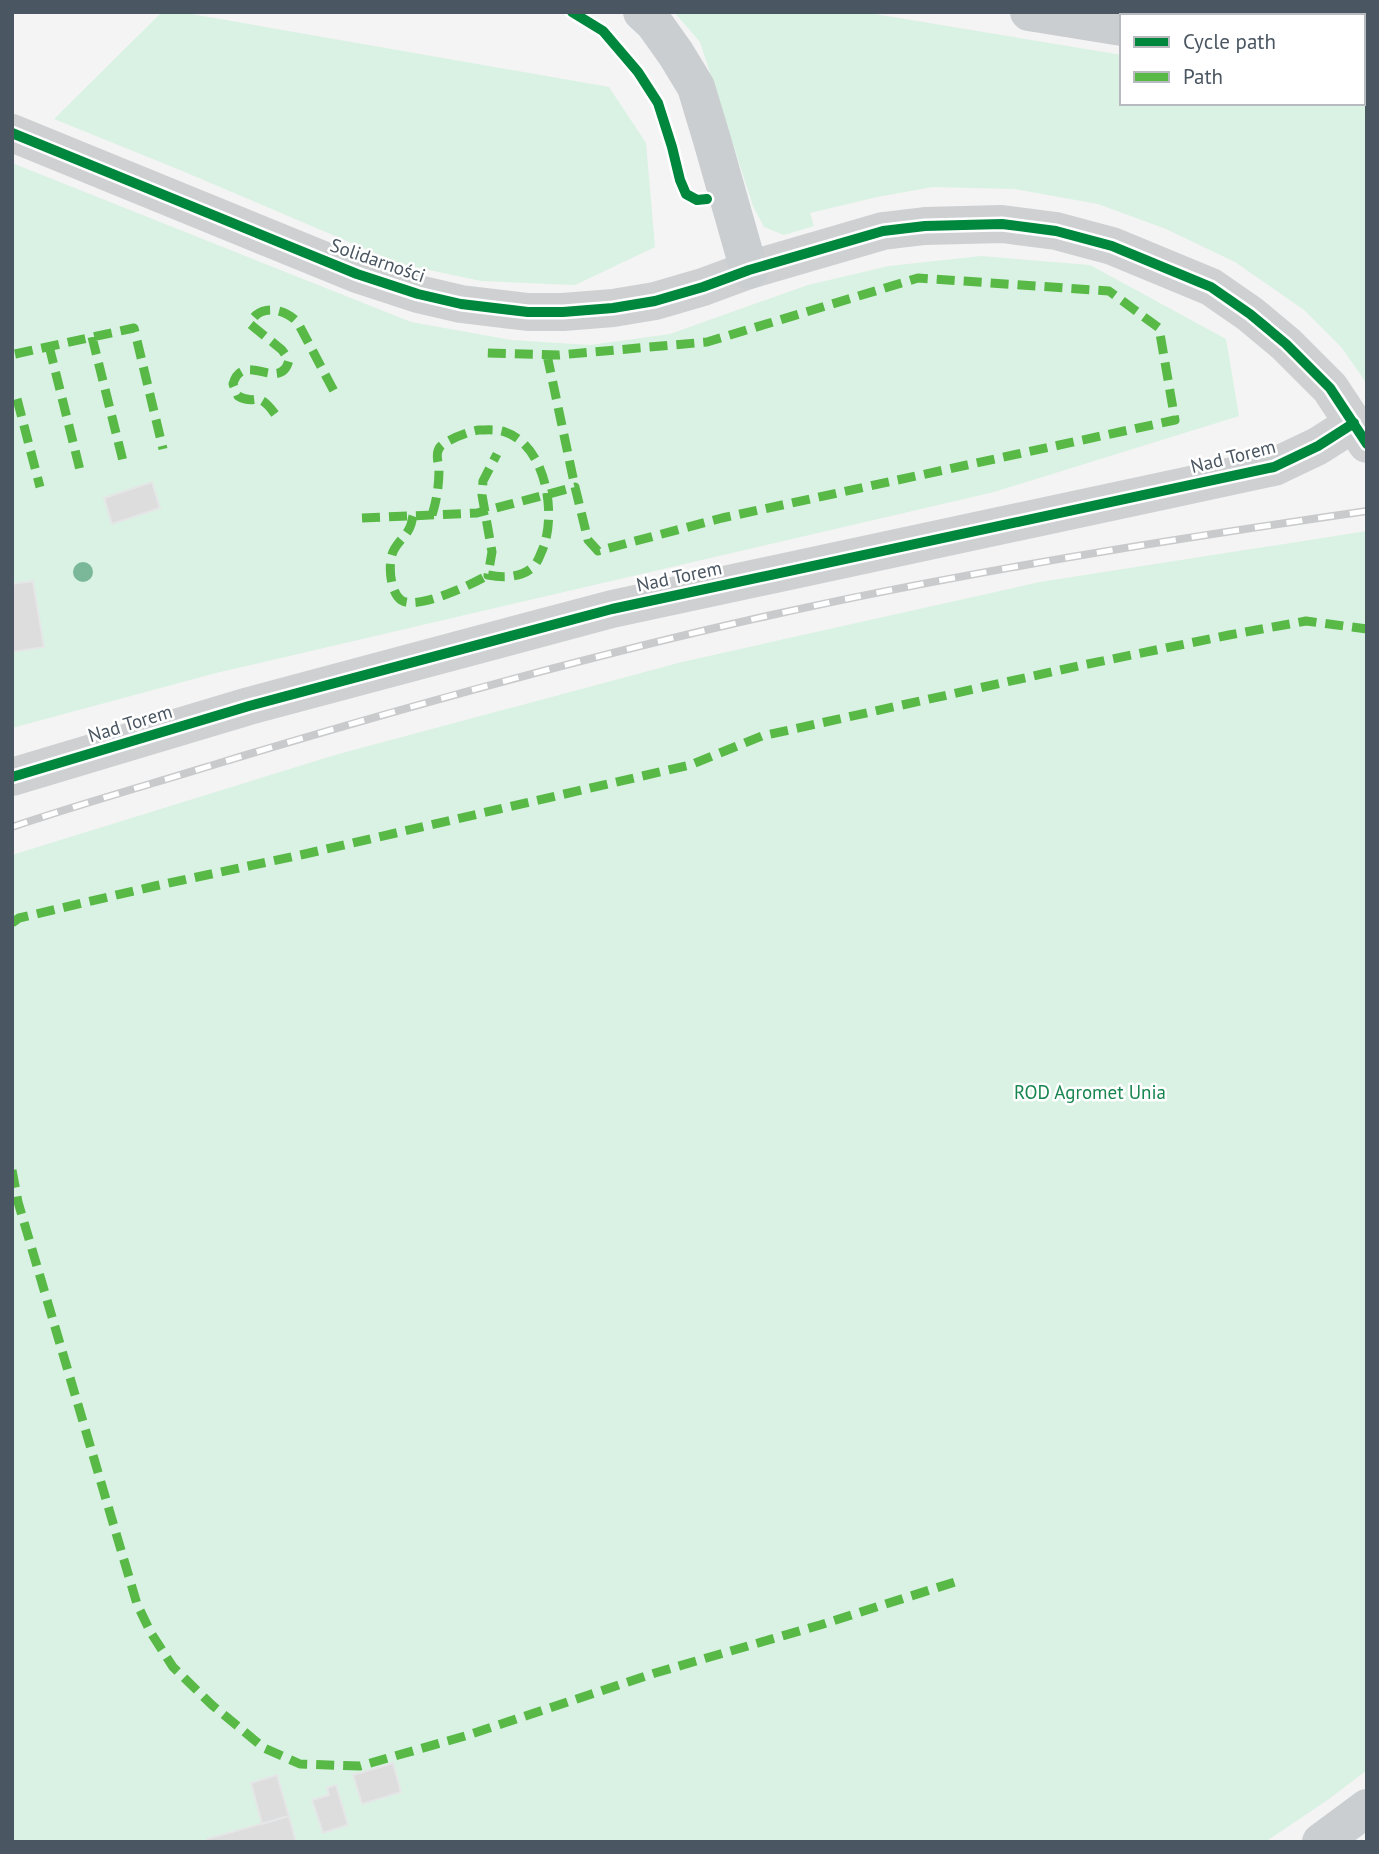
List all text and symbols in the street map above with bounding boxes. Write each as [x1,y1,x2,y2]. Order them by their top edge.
legend [1120,14,1365,105]
text: Cycle path [1183,28,1276,55]
text: Path [1183,63,1223,90]
street label: Solidarności [327,232,429,288]
street label: Nad Torem [1188,434,1278,478]
street label: Nad Torem [634,555,724,597]
street label: Nad Torem [85,699,175,747]
park label: ROD Agromet Unia [1014,1080,1166,1104]

